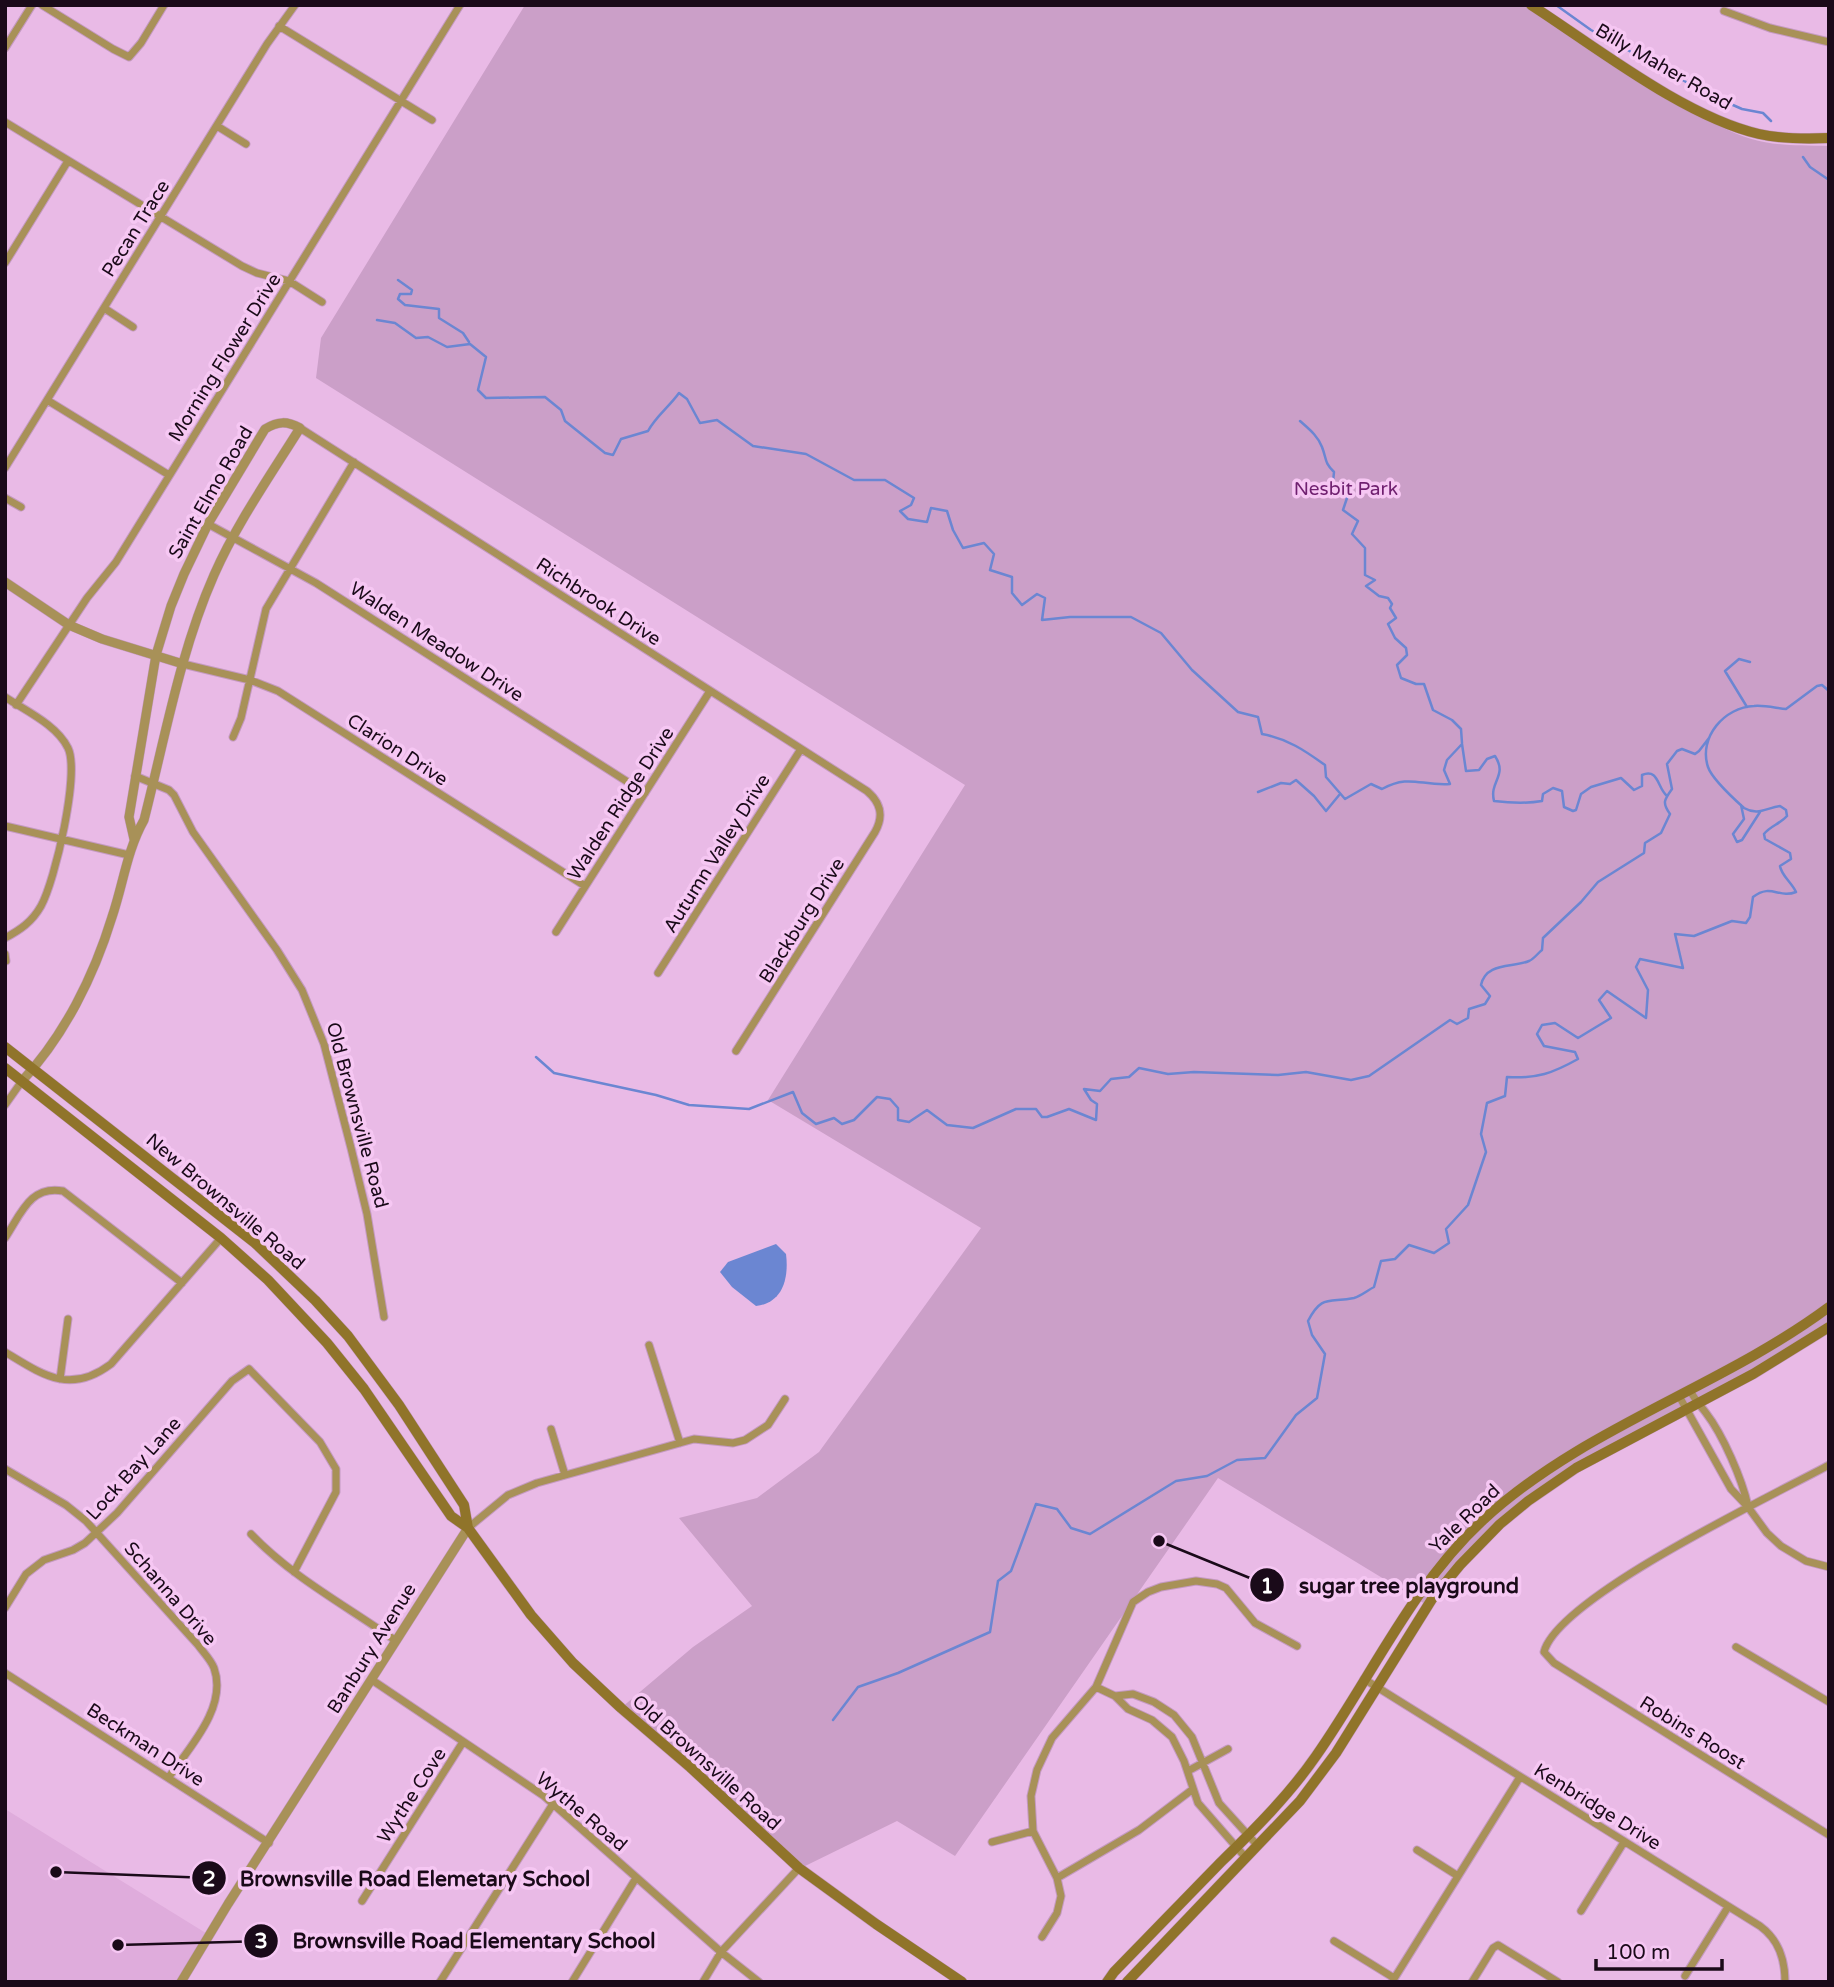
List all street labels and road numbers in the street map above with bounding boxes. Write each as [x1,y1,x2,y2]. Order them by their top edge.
street label: Billy Maher Road [1591,19,1736,115]
street label: Pecan Trace [97,176,174,281]
street label: Morning Flower Drive [164,269,286,446]
street label: Saint Elmo Road [164,422,258,563]
street label: Richbrook Drive [532,553,665,650]
street label: Walden Meadow Drive [345,577,527,706]
street label: Clarion Drive [343,709,452,791]
street label: Walden Ridge Drive [563,723,678,884]
street label: Autumn Valley Drive [659,770,775,937]
street label: Blackburg Drive [755,854,849,987]
street label: Old Brownsville Road [322,1020,392,1211]
street label: New Brownsville Road [142,1129,309,1275]
street label: Lock Bay Lane [82,1413,186,1525]
street label: Yale Road [1425,1480,1505,1558]
street label: Schanna Drive [119,1538,221,1650]
street label: Banbury Avenue [323,1579,421,1718]
street label: Old Brownsville Road [628,1690,785,1835]
street label: Robins Roost [1636,1692,1749,1774]
street label: Beckman Drive [83,1699,208,1791]
street label: Wythe Cove [373,1744,451,1847]
street label: Kenbridge Drive [1530,1759,1665,1855]
street label: Wythe Road [531,1767,631,1856]

